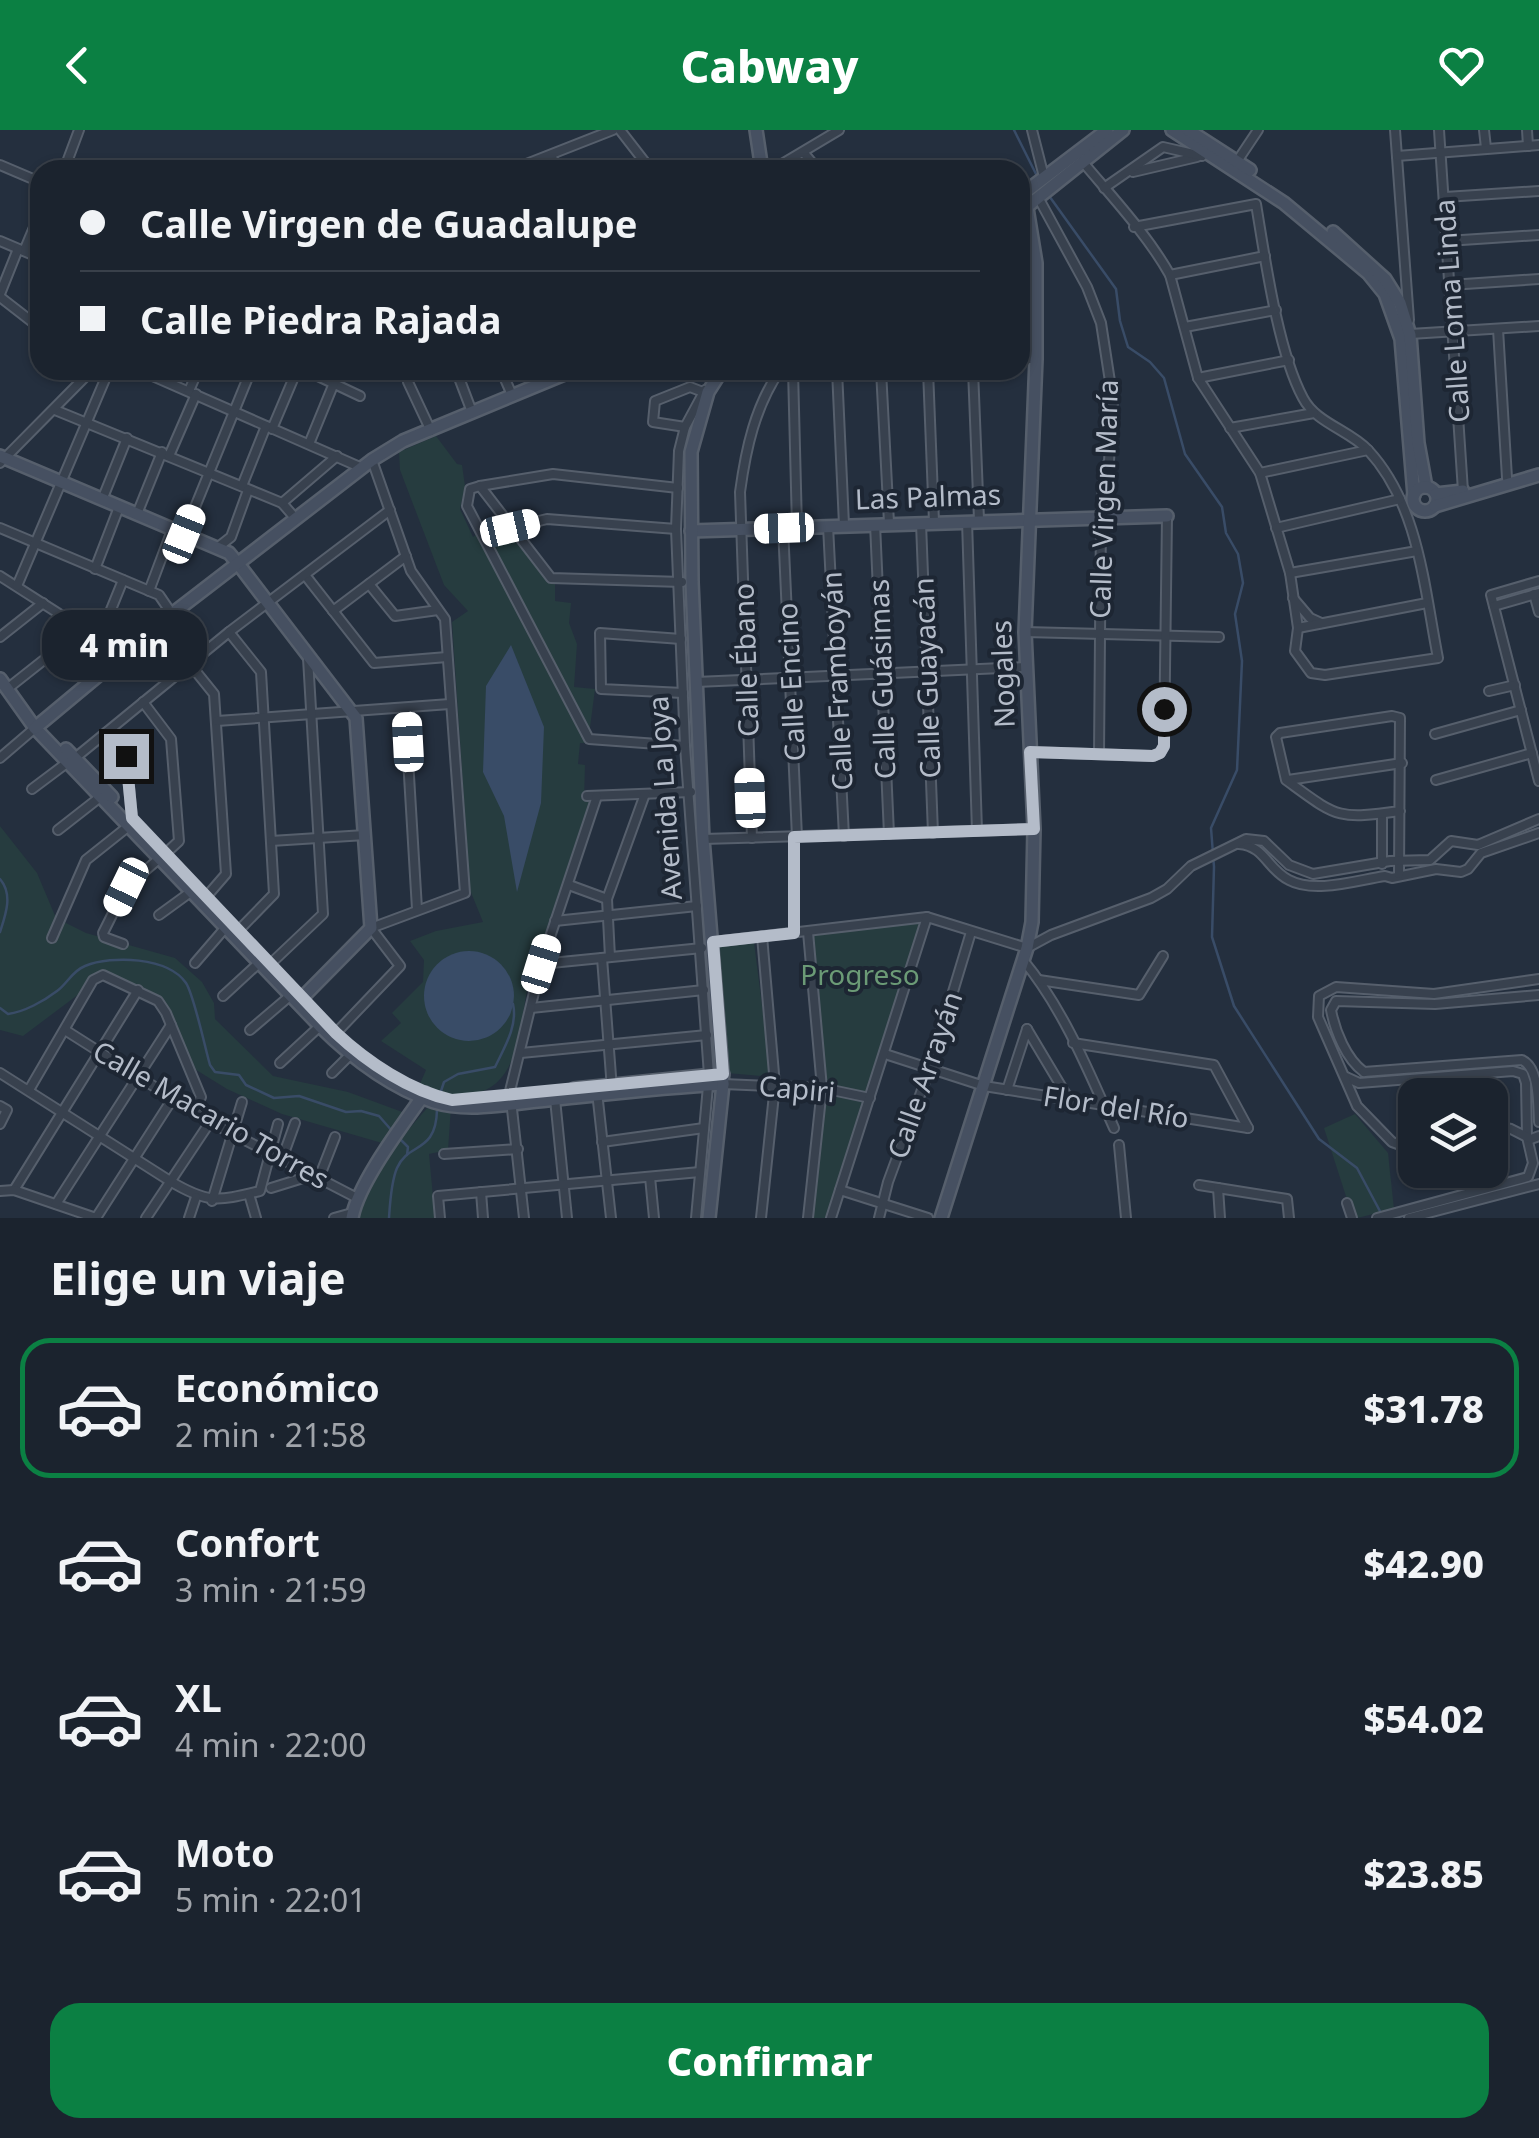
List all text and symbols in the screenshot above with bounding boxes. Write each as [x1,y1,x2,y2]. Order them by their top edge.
text: Cabway [681,35,858,96]
icon: back [50,38,105,93]
icon: heart [1434,38,1489,93]
text: Calle Virgen de Guadalupe [140,197,637,249]
street label: Calle Loma Linda [1424,198,1478,424]
text: Calle Piedra Rajada [140,293,501,345]
street label: Calle Virgen María [1080,379,1126,619]
street label: Las Palmas [854,474,1002,518]
car [159,501,209,567]
car [477,507,543,549]
car [753,512,815,544]
street label: Calle Framboyán [811,571,861,792]
street label: Calle Guayacán [904,577,948,779]
street label: Calle Guásimas [859,578,903,780]
street label: Calle Ébano [723,583,767,737]
street label: Calle Encino [767,602,813,762]
callout: 4 min [44,611,208,681]
street label: Nogales [981,620,1023,728]
text: 4 min [80,623,169,666]
route start [1142,687,1187,732]
street label: Avenida La Joya [638,695,690,901]
car [391,711,425,773]
route end [104,734,149,779]
car [734,767,766,829]
car [99,853,153,921]
car [518,931,564,997]
park label: Progreso [800,955,920,993]
street label: Calle Arrayán [878,986,970,1163]
street label: Calle Macario Torres [87,1031,336,1197]
street label: Capiri [757,1066,837,1110]
street label: Flor del Río [1041,1076,1192,1136]
map controls [1398,1078,1508,1188]
button: layers [1398,1078,1508,1188]
text: Elige un viaje [50,1247,346,1308]
text: Económico [175,1361,380,1413]
icon: car [55,1363,145,1453]
text: $31.78 [1364,1382,1484,1434]
text: 2 min · 21:58 [175,1413,367,1456]
text: Confort [175,1516,320,1568]
icon: car [55,1518,145,1608]
text: $42.90 [1364,1537,1484,1589]
text: 3 min · 21:59 [175,1568,367,1611]
text: XL [175,1671,222,1723]
icon: car [55,1673,145,1763]
text: $54.02 [1364,1692,1484,1744]
text: 4 min · 22:00 [175,1723,367,1766]
text: Moto [175,1826,275,1878]
icon: car [55,1828,145,1918]
text: $23.85 [1364,1847,1484,1899]
text: 5 min · 22:01 [175,1878,367,1921]
button: Confirmar [50,2003,1489,2118]

